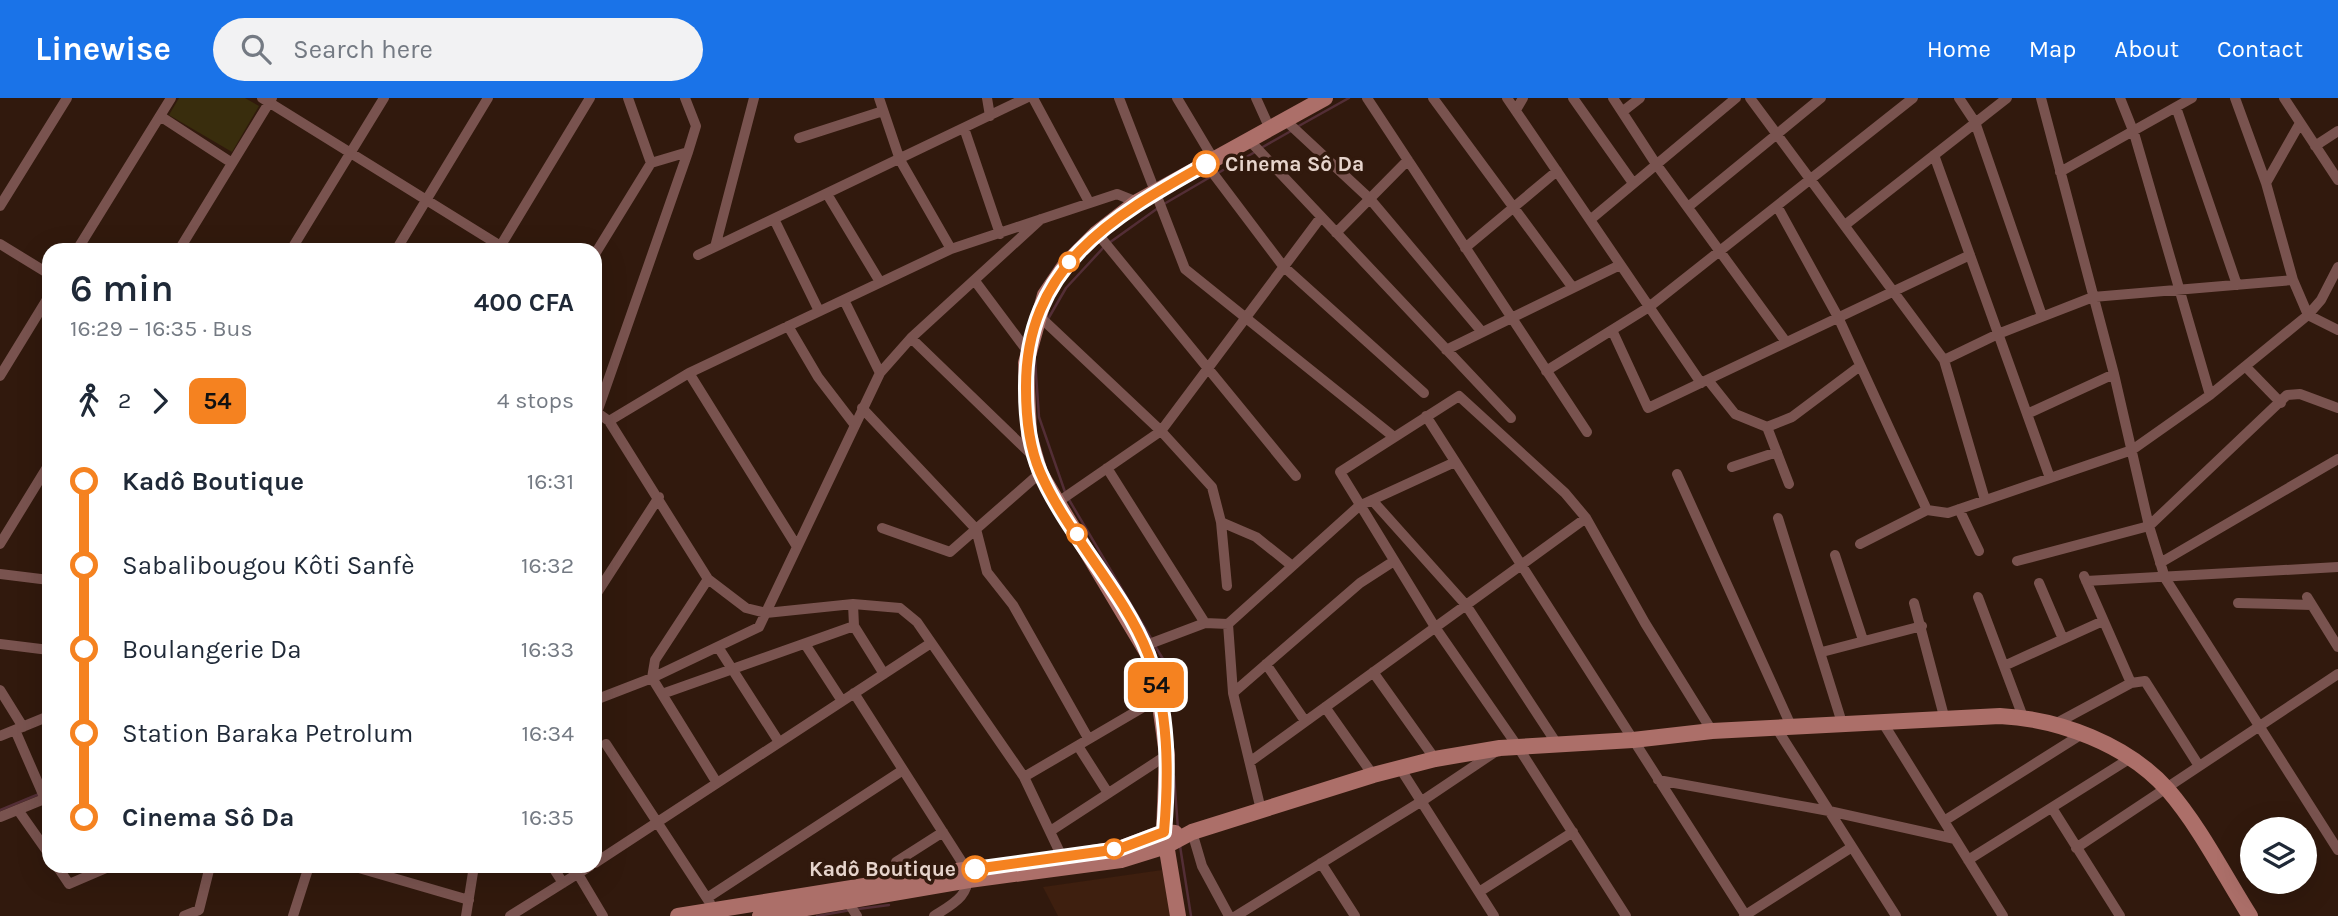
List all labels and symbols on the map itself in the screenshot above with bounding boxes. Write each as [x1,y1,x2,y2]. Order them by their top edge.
marker: Cinema Sô Da [1193,151,1219,177]
place label: Cinema Sô Da [1225,152,1364,176]
unlabelled marker [1059,252,1079,272]
unlabelled marker [1067,524,1087,544]
line badge: 54 [1124,662,1188,708]
unlabelled marker [1104,839,1124,859]
marker: Kadô Boutique [962,856,988,882]
place label: Kadô Boutique [809,857,956,882]

